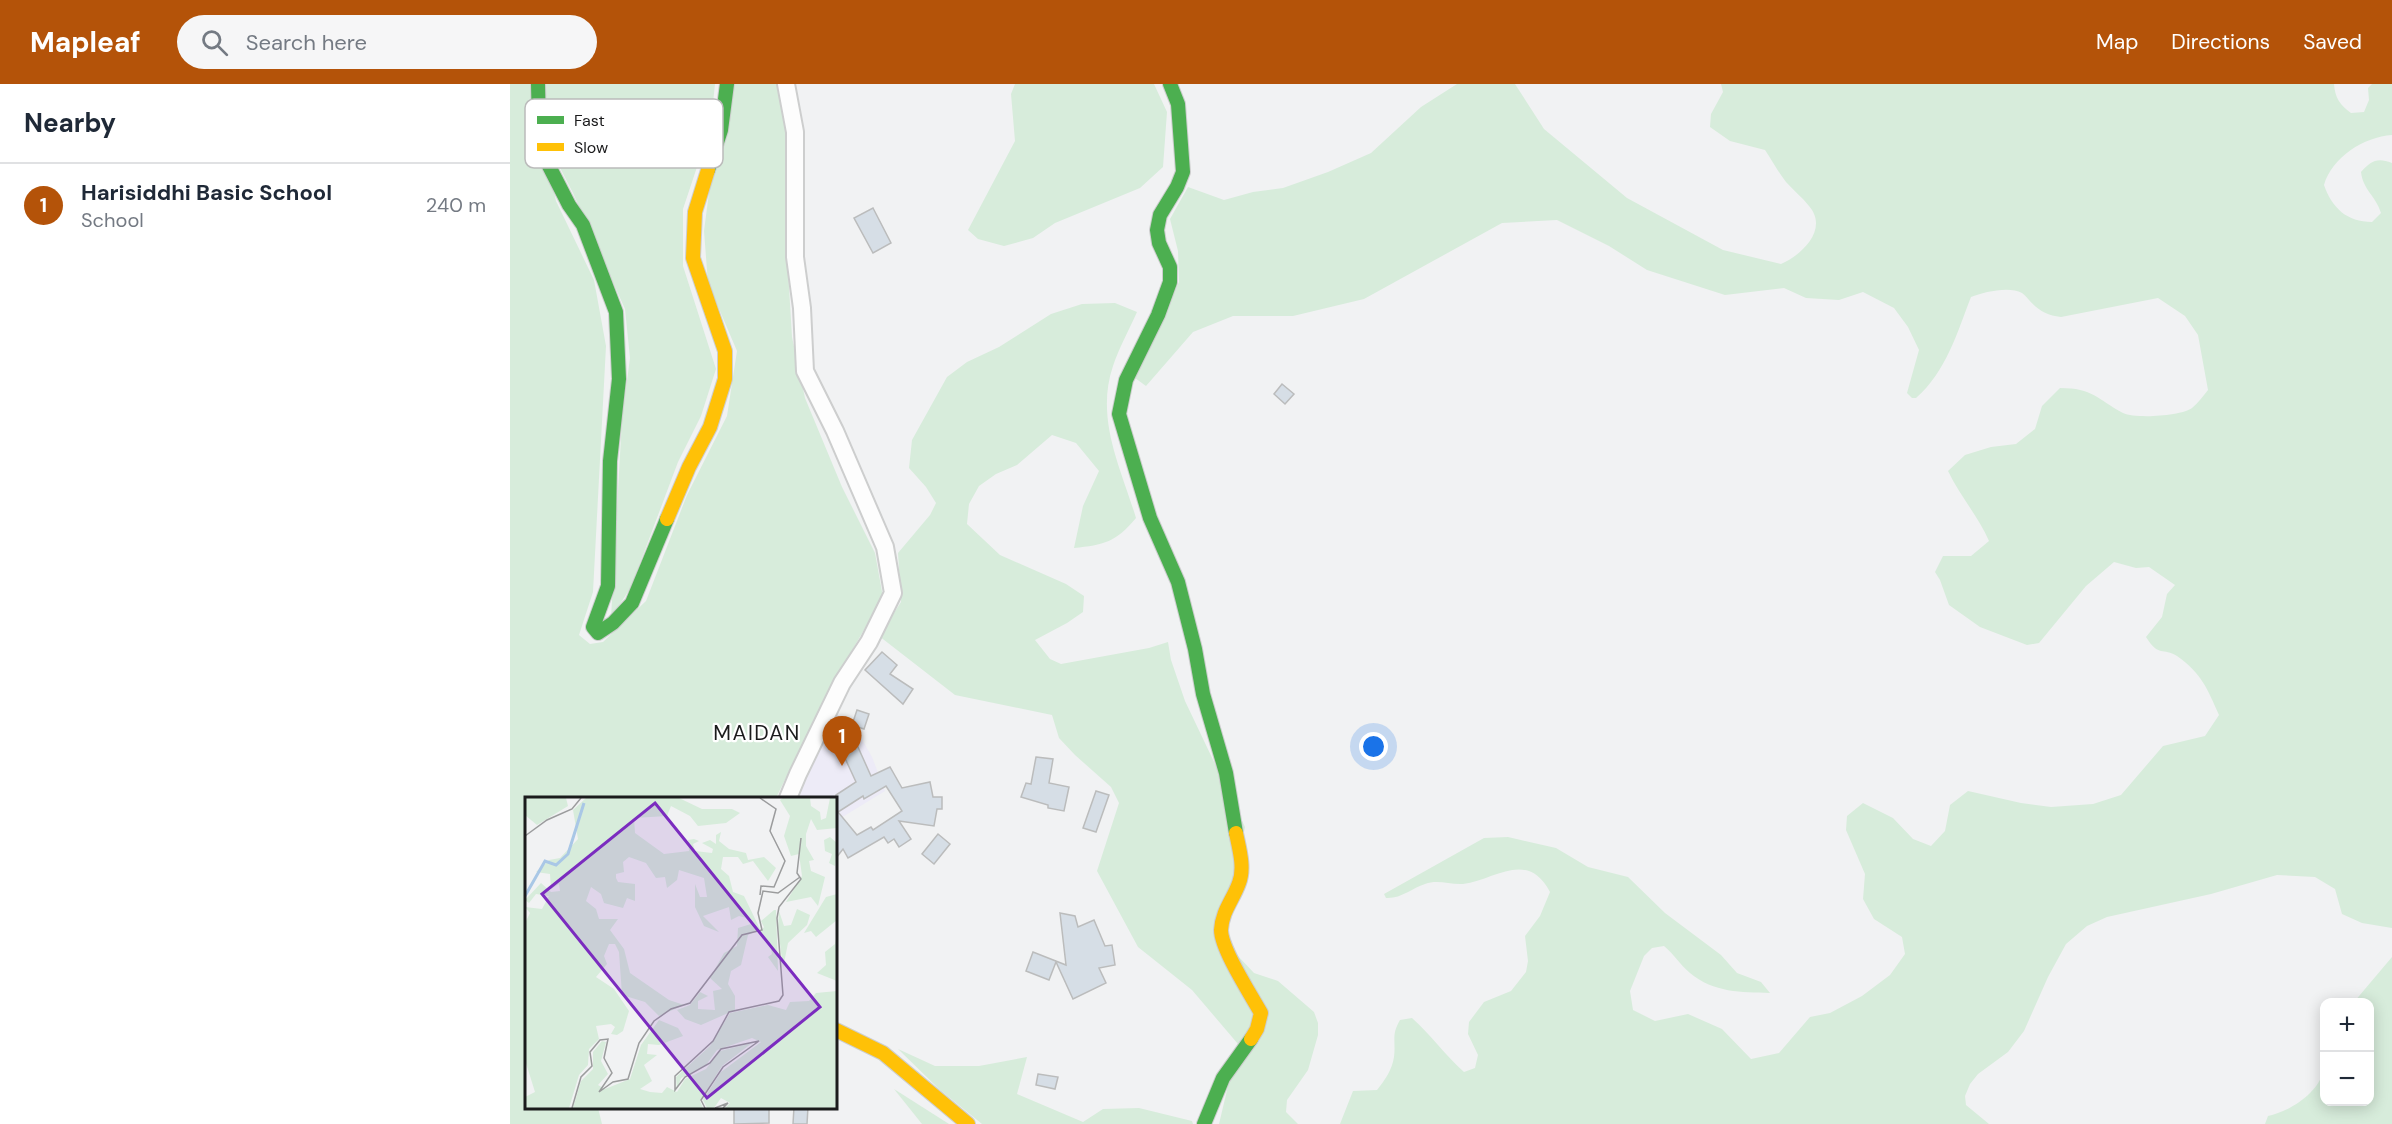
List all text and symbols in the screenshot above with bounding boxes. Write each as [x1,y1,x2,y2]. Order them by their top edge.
search box [177,15,597,69]
text: Mapleaf [30,24,141,61]
icon: search [198,26,231,59]
text: Search here [246,28,367,57]
text: Map [2096,28,2138,56]
text: Directions [2171,28,2270,56]
text: Saved [2303,28,2362,56]
legend [525,99,723,168]
text: Nearby [24,106,116,140]
text: Fast [574,110,605,131]
text: Slow [574,137,608,158]
text: Harisiddhi Basic School [81,178,332,207]
text: 1 [40,192,47,218]
text: 240 m [426,192,486,218]
text: School [81,207,144,233]
pin: 1 [822,716,862,766]
district label: MAIDAN [713,719,801,747]
your location [1359,732,1388,761]
inset map [525,797,837,1109]
map controls [2320,998,2374,1106]
button: + [2320,998,2374,1052]
button: − [2320,1052,2374,1106]

